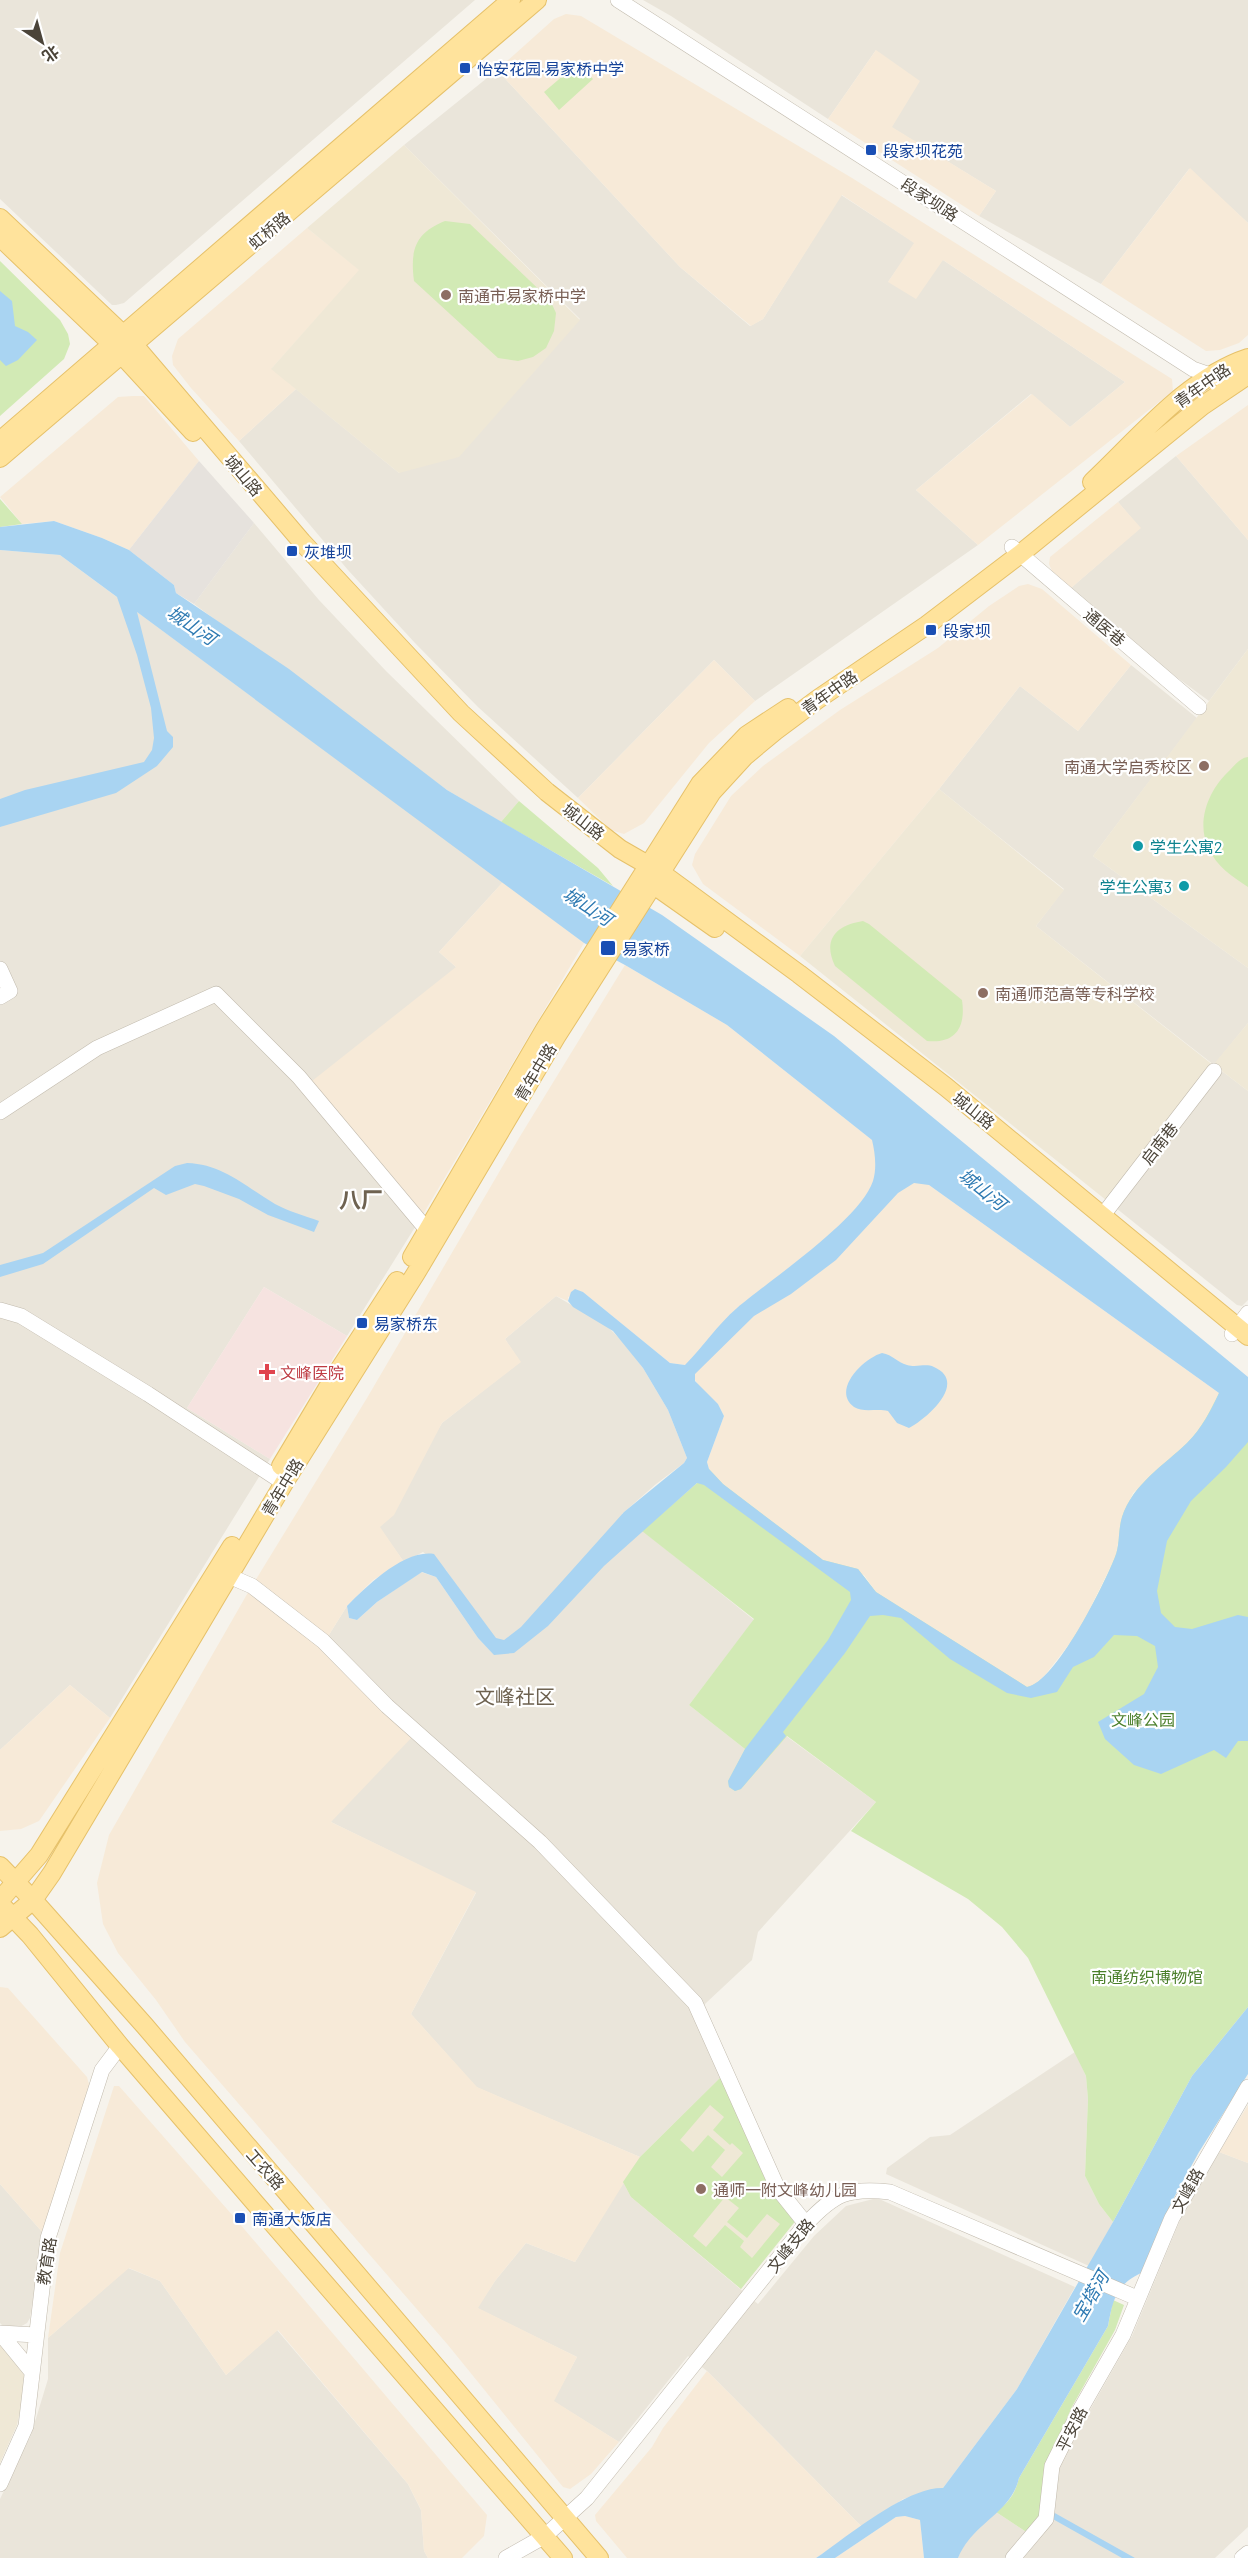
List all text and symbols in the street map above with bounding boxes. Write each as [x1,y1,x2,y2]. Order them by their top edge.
north arrow [12,12,72,72]
text: 北 [39,42,63,67]
place label: 怡安花园·易家桥中学 [477,59,624,78]
marker: 怡安花园·易家桥中学 [458,61,472,75]
place label: 段家坝花苑 [883,141,963,160]
marker: 段家坝花苑 [864,143,878,157]
street label: 段家坝路 [898,174,962,224]
street label: 虹桥路 [245,207,293,253]
place label: 南通市易家桥中学 [458,286,586,305]
marker: 南通市易家桥中学 [439,288,453,302]
street label: 青年中路 [1170,359,1234,411]
street label: 城山路 [221,451,267,499]
place label: 灰堆坝 [304,542,352,561]
marker: 灰堆坝 [285,544,299,558]
water label: 城山河 [163,601,223,651]
street label: 通医巷 [1081,604,1129,650]
place label: 段家坝 [943,621,991,640]
marker: 段家坝 [924,623,938,637]
street label: 青年中路 [797,666,861,718]
place label: 南通大学启秀校区 [1064,757,1192,776]
marker: 南通大学启秀校区 [1197,759,1211,773]
street label: 城山路 [559,799,609,843]
place label: 学生公寓2 [1150,837,1223,856]
marker: 学生公寓2 [1131,839,1145,853]
place label: 学生公寓3 [1100,877,1172,896]
marker: 学生公寓3 [1177,879,1191,893]
water label: 城山河 [559,882,619,932]
marker: 易家桥 [599,939,617,957]
place label: 易家桥 [622,939,670,958]
place label: 南通师范高等专科学校 [995,984,1155,1003]
marker: 南通师范高等专科学校 [976,986,990,1000]
street label: 青年中路 [510,1040,560,1104]
street label: 城山路 [949,1088,999,1132]
street label: 启南巷 [1137,1118,1181,1168]
water label: 城山河 [955,1163,1013,1216]
district label: 八厂 [339,1186,383,1212]
place label: 易家桥东 [374,1314,438,1333]
marker: 易家桥东 [355,1316,369,1330]
marker: 文峰医院 [258,1363,276,1381]
place label: 文峰医院 [280,1363,344,1382]
street label: 青年中路 [257,1455,307,1519]
district label: 文峰社区 [475,1684,555,1708]
park label: 文峰公园 [1111,1710,1175,1729]
park label: 南通纺织博物馆 [1091,1967,1203,1986]
street label: 工农路 [243,2145,289,2193]
street label: 文峰路 [1167,2164,1207,2216]
place label: 通师一附文峰幼儿园 [713,2180,857,2199]
marker: 通师一附文峰幼儿园 [694,2182,708,2196]
place label: 南通大饭店 [252,2209,332,2228]
marker: 南通大饭店 [233,2211,247,2225]
street label: 文峰支路 [762,2214,818,2276]
street label: 教育路 [33,2236,59,2286]
water label: 宝塔河 [1067,2265,1115,2325]
street label: 平安路 [1052,2403,1090,2455]

